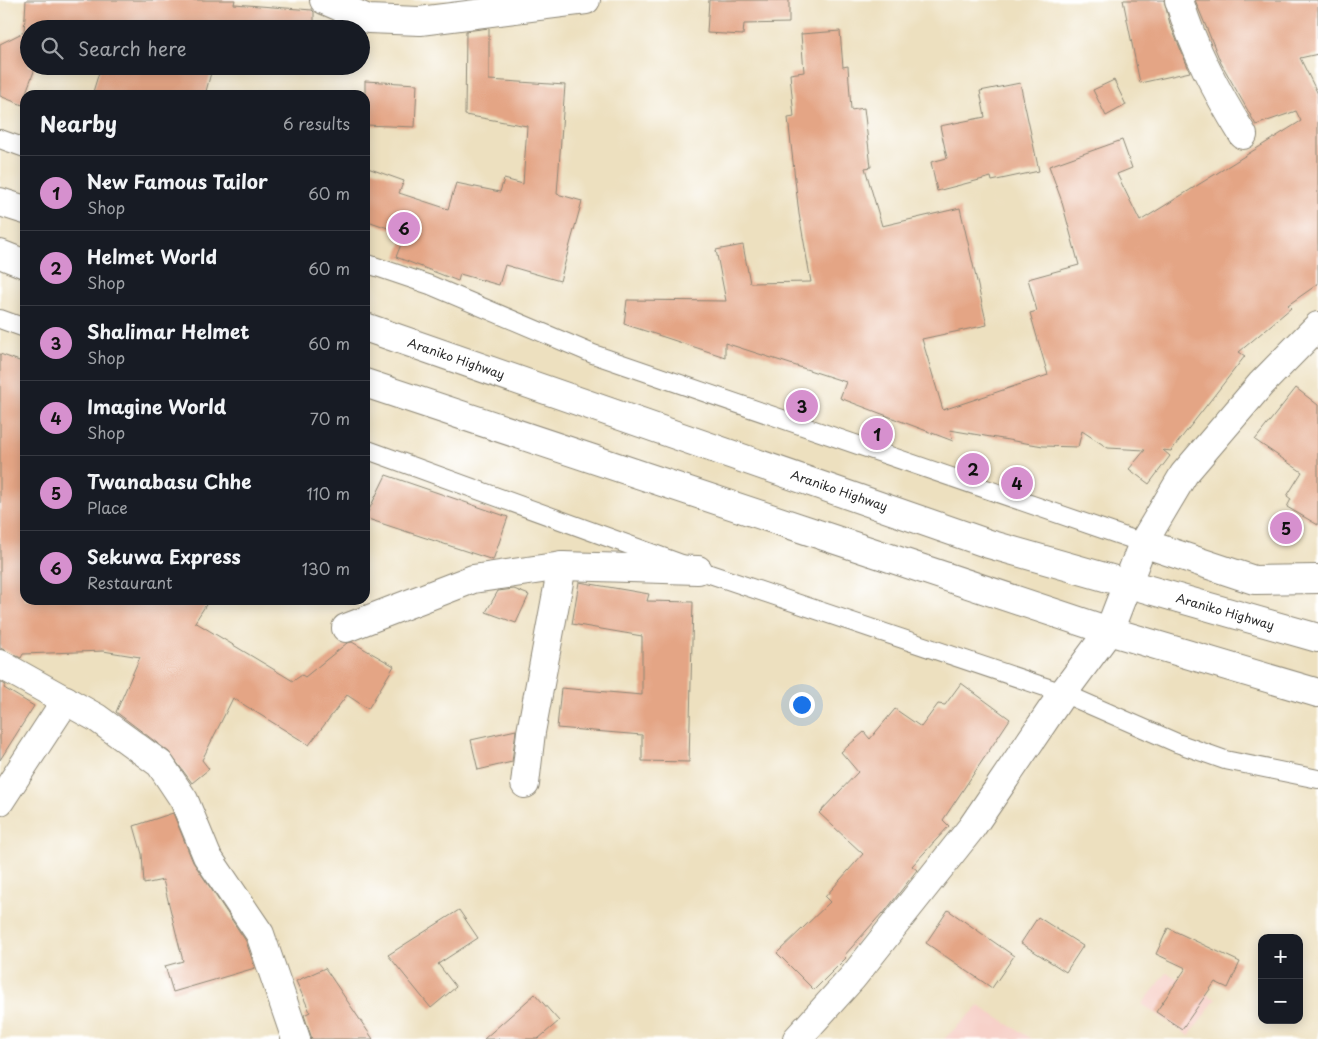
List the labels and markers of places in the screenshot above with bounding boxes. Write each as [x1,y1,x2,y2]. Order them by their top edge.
pin: 6 [388,209,420,247]
pin: 3 [786,387,818,425]
pin: 1 [861,415,893,453]
pin: 2 [957,450,989,488]
pin: 4 [1001,464,1033,502]
pin: 5 [1270,509,1302,547]

